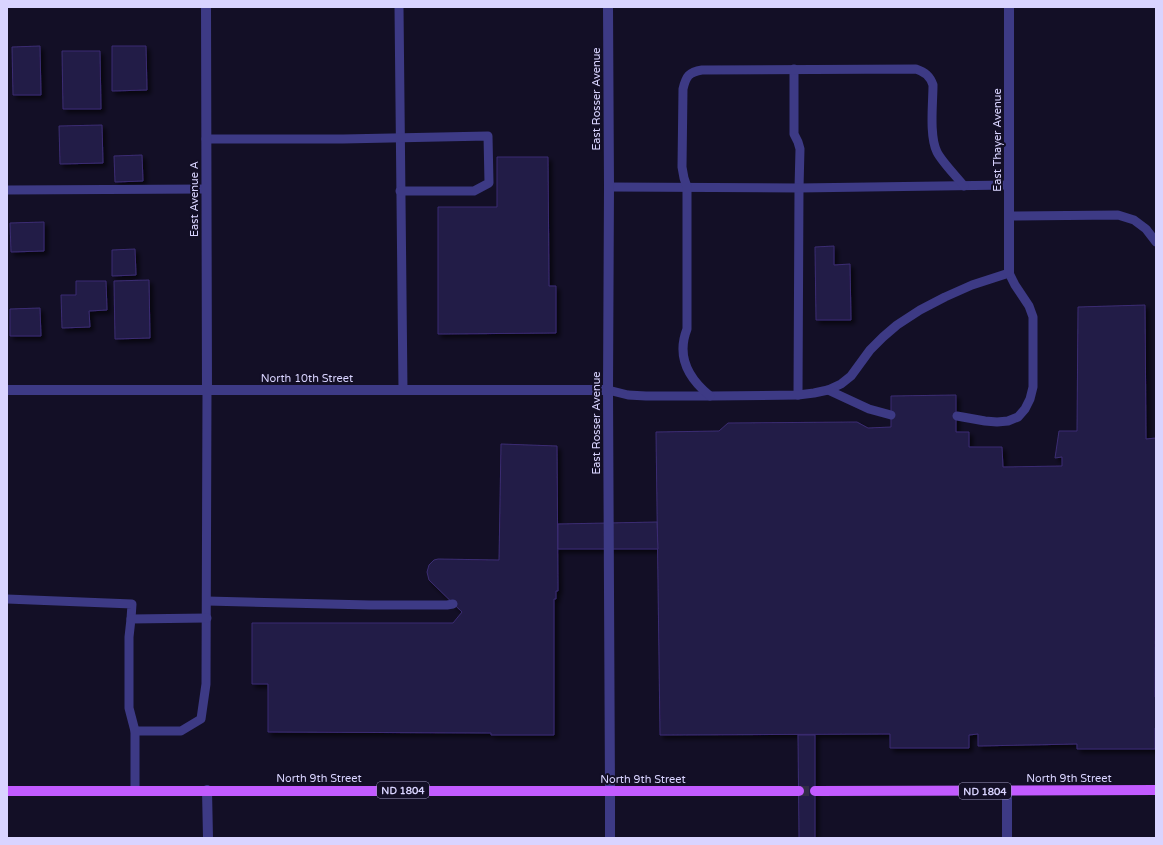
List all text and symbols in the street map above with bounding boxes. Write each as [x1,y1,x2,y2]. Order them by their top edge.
street label: East Rosser Avenue [590,47,603,151]
street label: East Thayer Avenue [991,88,1004,192]
street label: East Avenue A [188,161,201,237]
street label: East Rosser Avenue [590,371,603,475]
street label: North 10th Street [261,372,353,385]
street label: North 9th Street [276,772,362,785]
street label: North 9th Street [1026,772,1112,785]
street label: North 9th Street [600,773,686,786]
road number: ND 1804 [377,782,429,798]
road number: ND 1804 [959,783,1011,799]

